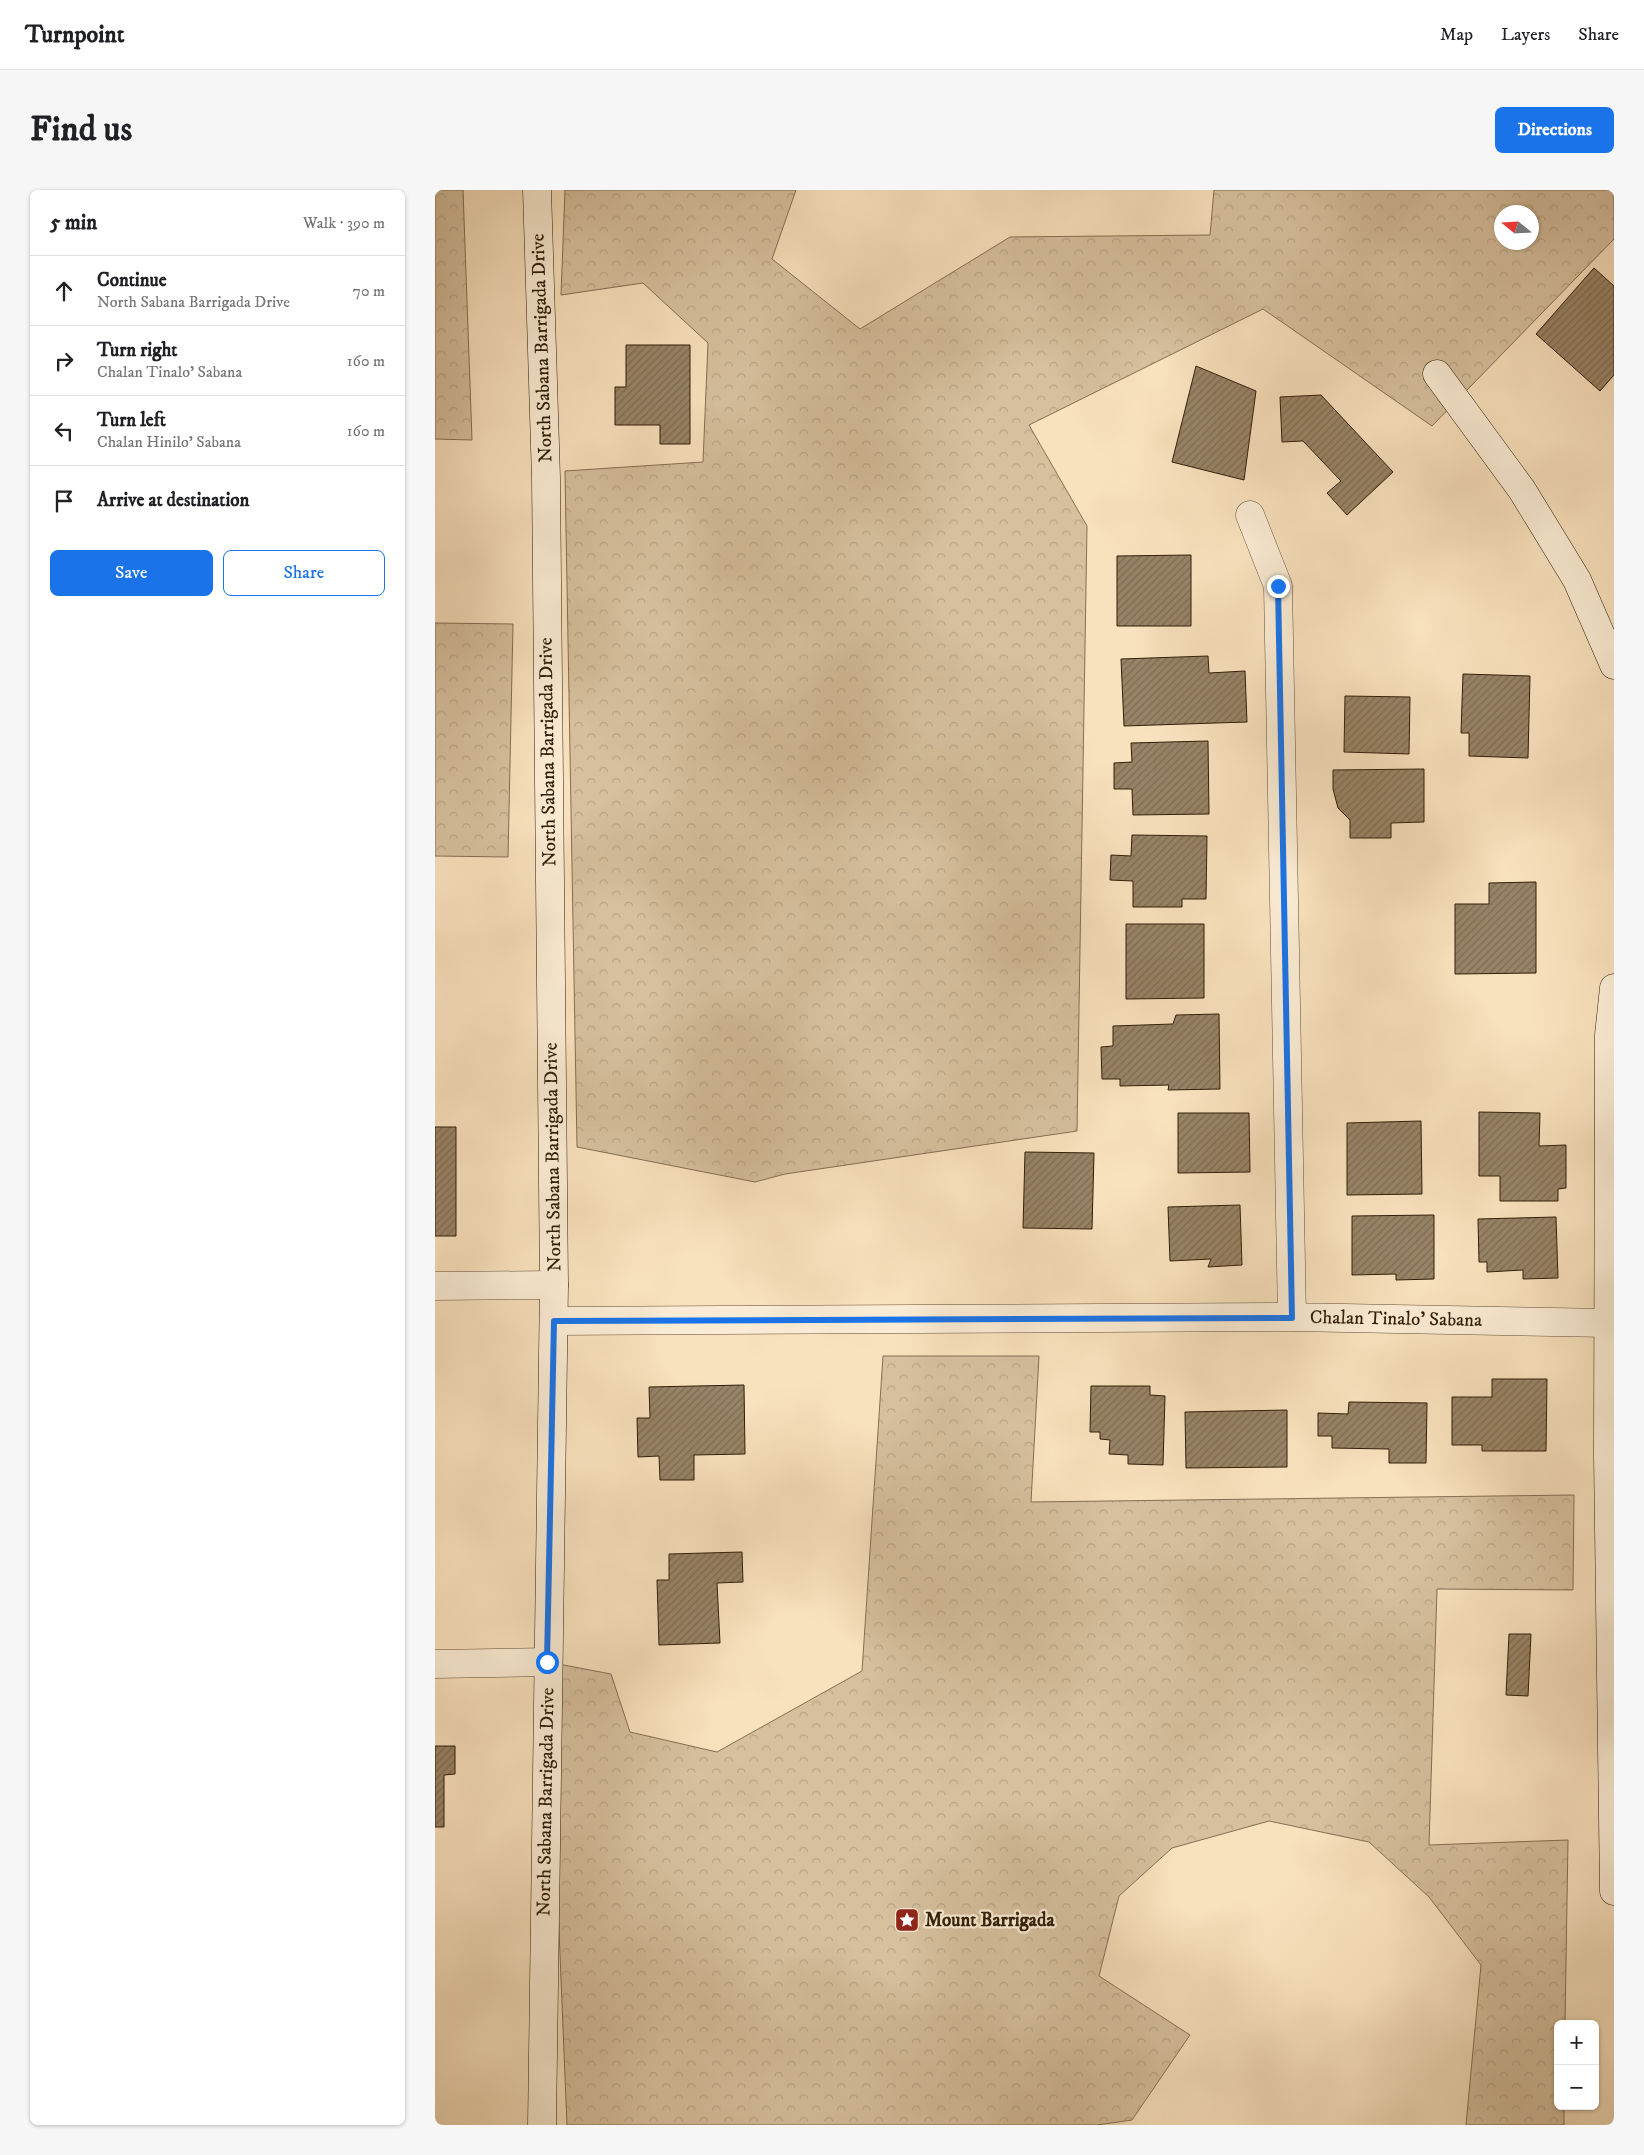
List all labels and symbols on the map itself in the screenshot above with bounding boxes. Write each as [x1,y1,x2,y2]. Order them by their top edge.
north arrow [1494,205,1539,250]
street label: North Sabana Barrigada Drive [527,233,557,463]
route end [1267,575,1290,598]
street label: North Sabana Barrigada Drive [535,637,561,867]
street label: North Sabana Barrigada Drive [540,1042,566,1272]
street label: Chalan Tinalo' Sabana [1310,1306,1482,1332]
route start [536,1651,559,1674]
street label: North Sabana Barrigada Drive [533,1687,559,1917]
place icon: Mount Barrigada [894,1907,920,1933]
place label: Mount Barrigada [925,1909,1055,1932]

